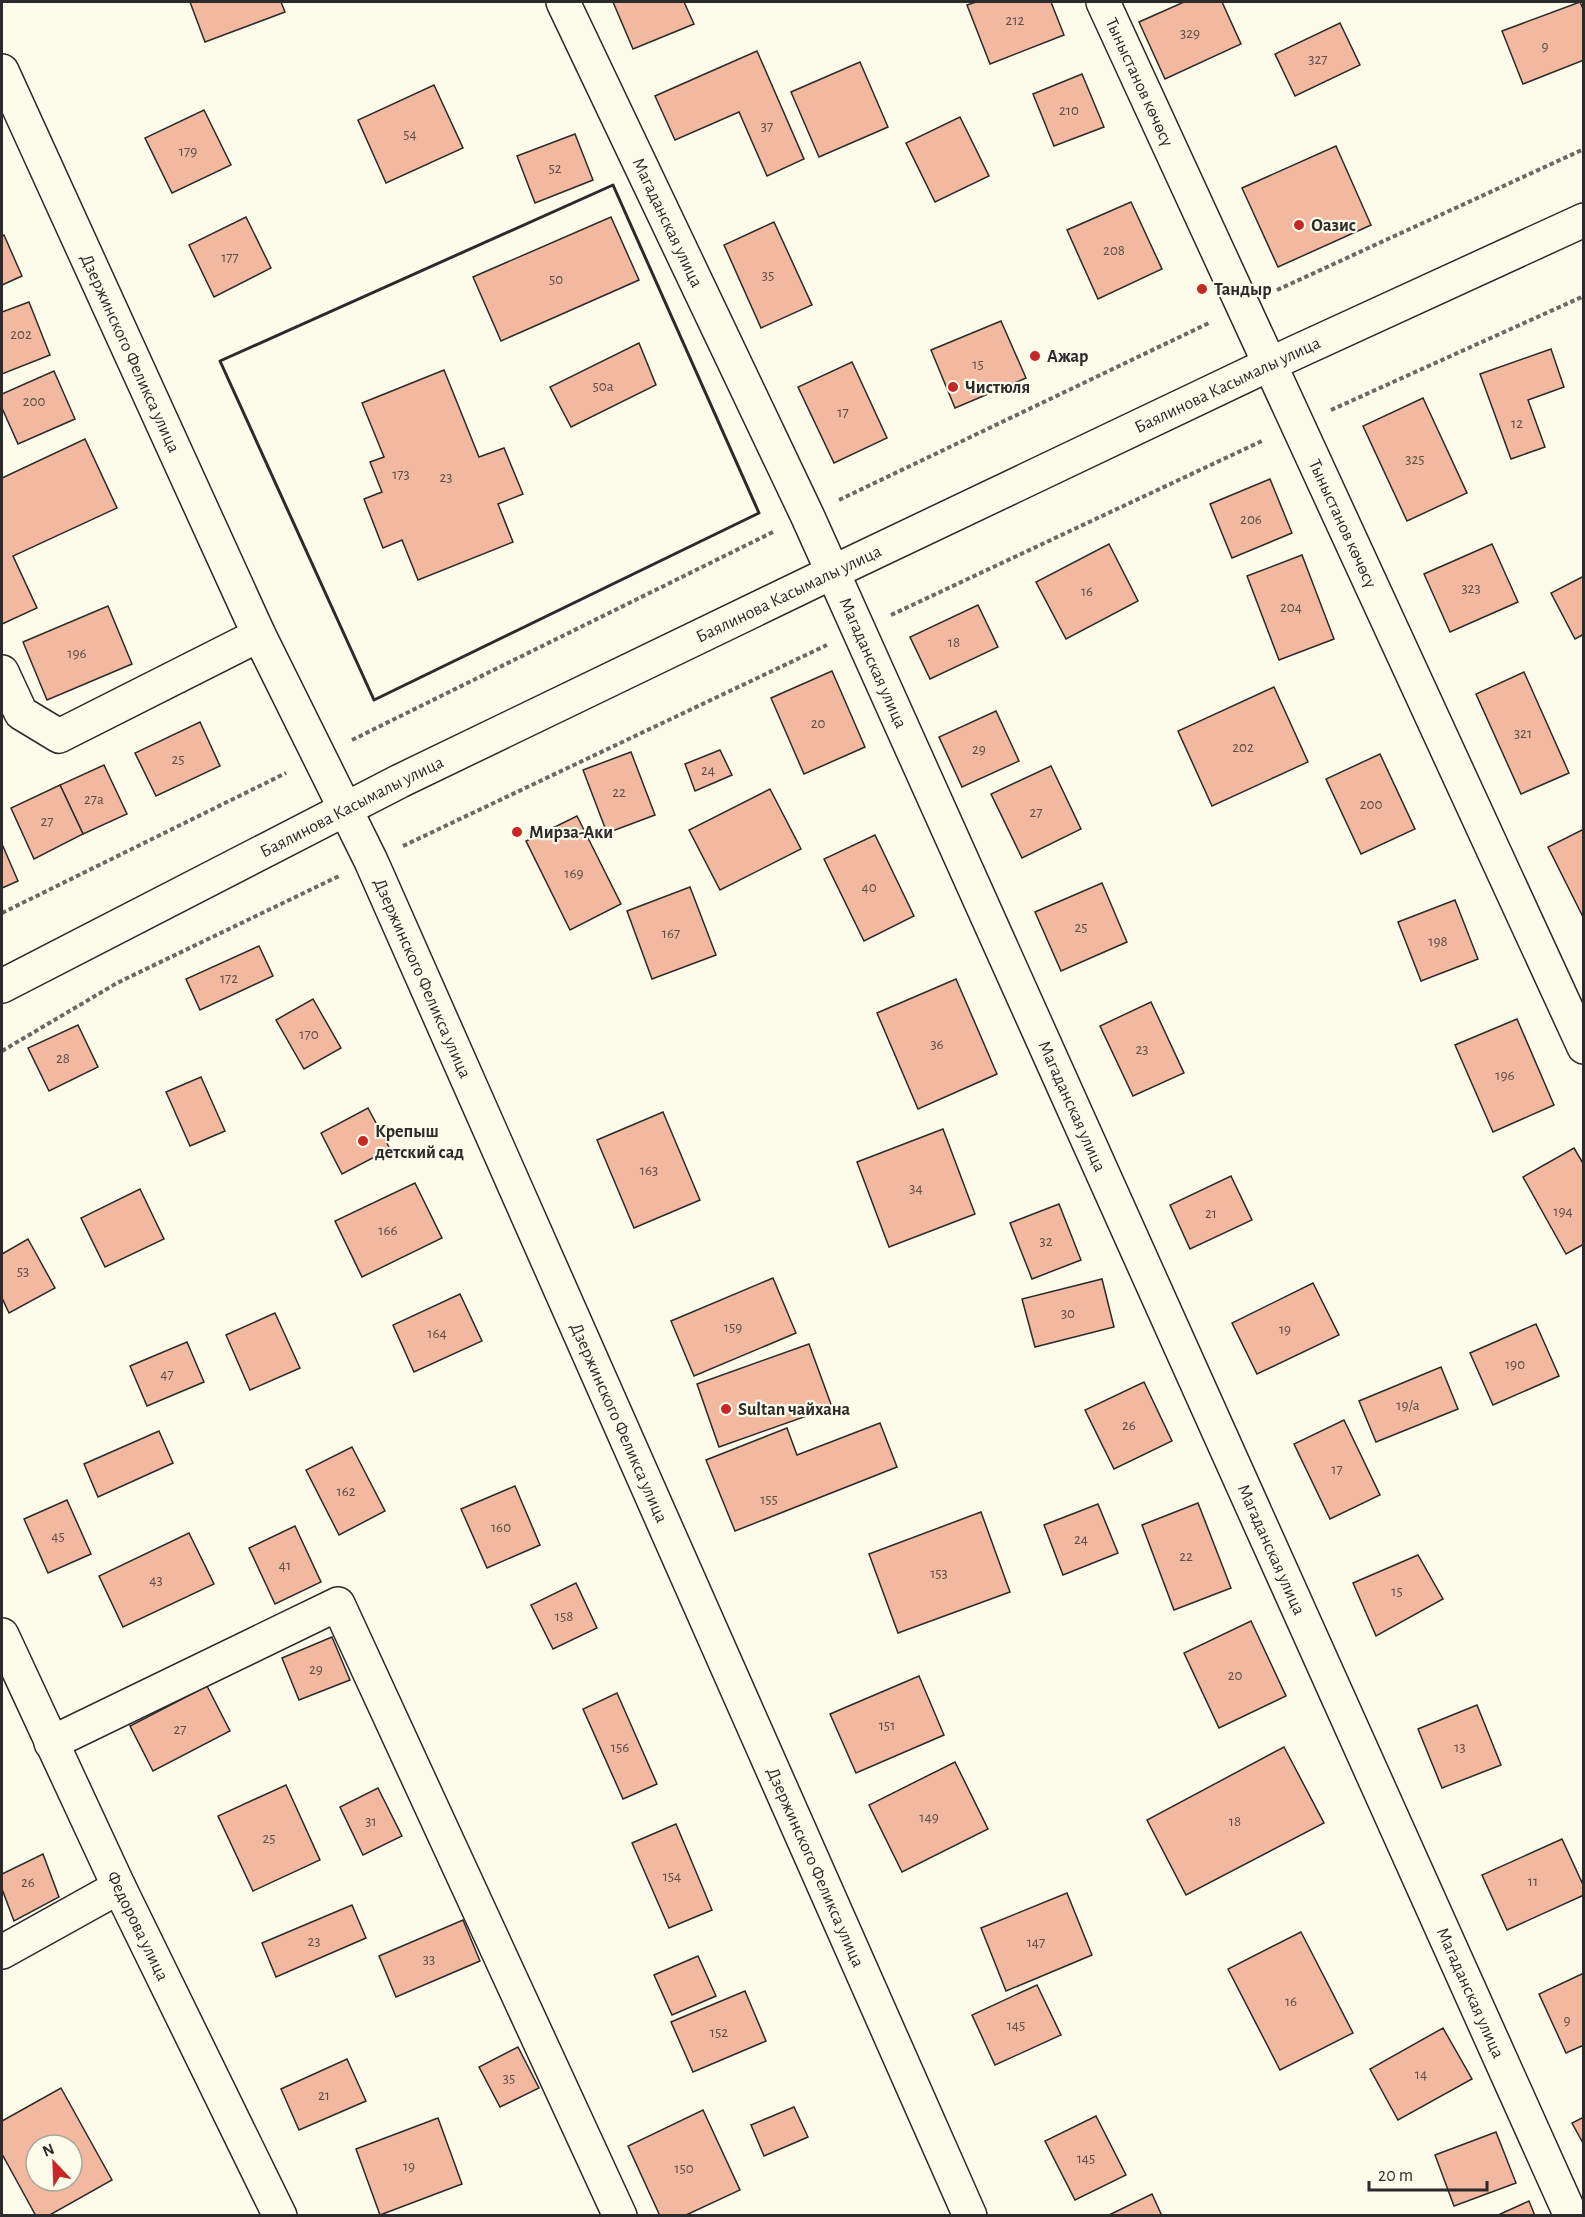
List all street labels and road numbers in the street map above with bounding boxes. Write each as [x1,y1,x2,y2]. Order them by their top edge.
street label: Тыныстанов көчөсү [1102,15,1176,150]
street label: Магаданская улица [628,155,705,290]
street label: Дзержинского Феликса улица [77,251,183,456]
street label: Баялинова Касымалы улица [1132,334,1323,437]
street label: Тыныстанов көчөсү [1305,457,1380,591]
street label: Баялинова Касымалы улица [693,542,884,647]
street label: Магаданская улица [835,595,910,731]
street label: Баялинова Касымалы улица [257,753,447,861]
street label: Дзержинского Феликса улица [370,876,474,1081]
street label: Магаданская улица [1034,1038,1109,1175]
street label: Дзержинского Феликса улица [566,1320,670,1526]
street label: Магаданская улица [1234,1482,1308,1618]
street label: Дзержинского Феликса улица [763,1765,867,1970]
street label: Федорова улица [103,1869,171,1984]
street label: Магаданская улица [1433,1925,1507,2061]

